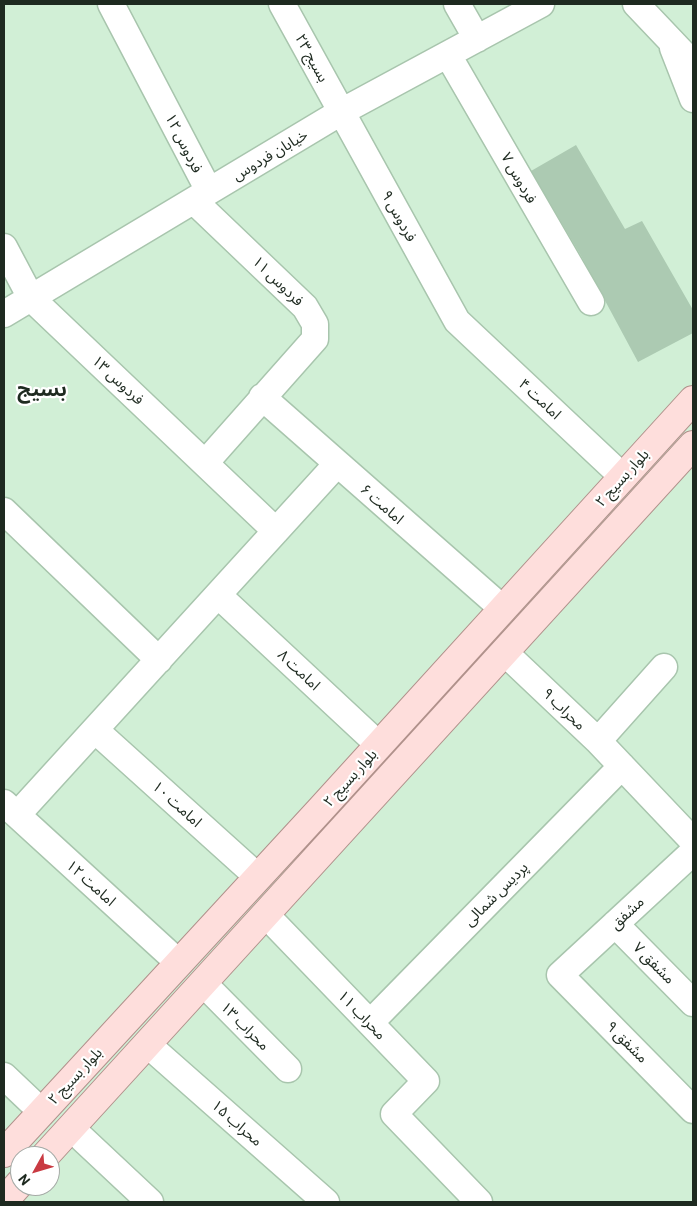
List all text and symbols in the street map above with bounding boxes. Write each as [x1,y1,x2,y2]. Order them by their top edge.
street label: ۲۳ بسیج [291,31,333,85]
street label: فردوس ۱۲ [161,110,207,176]
street label: خیابان فردوس [229,125,311,185]
street label: فردوس ۷ [497,149,541,207]
street label: فردوس ۹ [378,187,420,245]
street label: فردوس ۱۱ [249,252,307,310]
street label: فردوس ۱۳ [88,351,148,409]
street label: امامت ۴ [515,375,565,423]
district label: بسیج [17,377,67,401]
street label: بلوار بسیج ۲ [591,445,653,511]
street label: امامت ۶ [357,480,407,528]
street label: امامت ۸ [274,646,324,694]
street label: محراب ۹ [539,684,589,734]
street label: بلوار بسیج ۲ [319,745,381,811]
street label: امامت ۱۰ [149,777,205,831]
street label: امامت ۱۲ [63,856,119,910]
street label: پردیس شمالی [460,858,532,930]
street label: مشفق [606,893,648,933]
street label: مشفق ۷ [629,938,679,988]
street label: محراب ۱۱ [334,987,390,1043]
street label: محراب ۱۳ [217,998,273,1054]
street label: مشفق ۹ [602,1017,652,1067]
street label: بلوار بسیج ۲ [44,1044,106,1108]
street label: محراب ۱۵ [208,1096,266,1150]
north arrow [10,1146,60,1196]
text: N [14,1171,33,1189]

